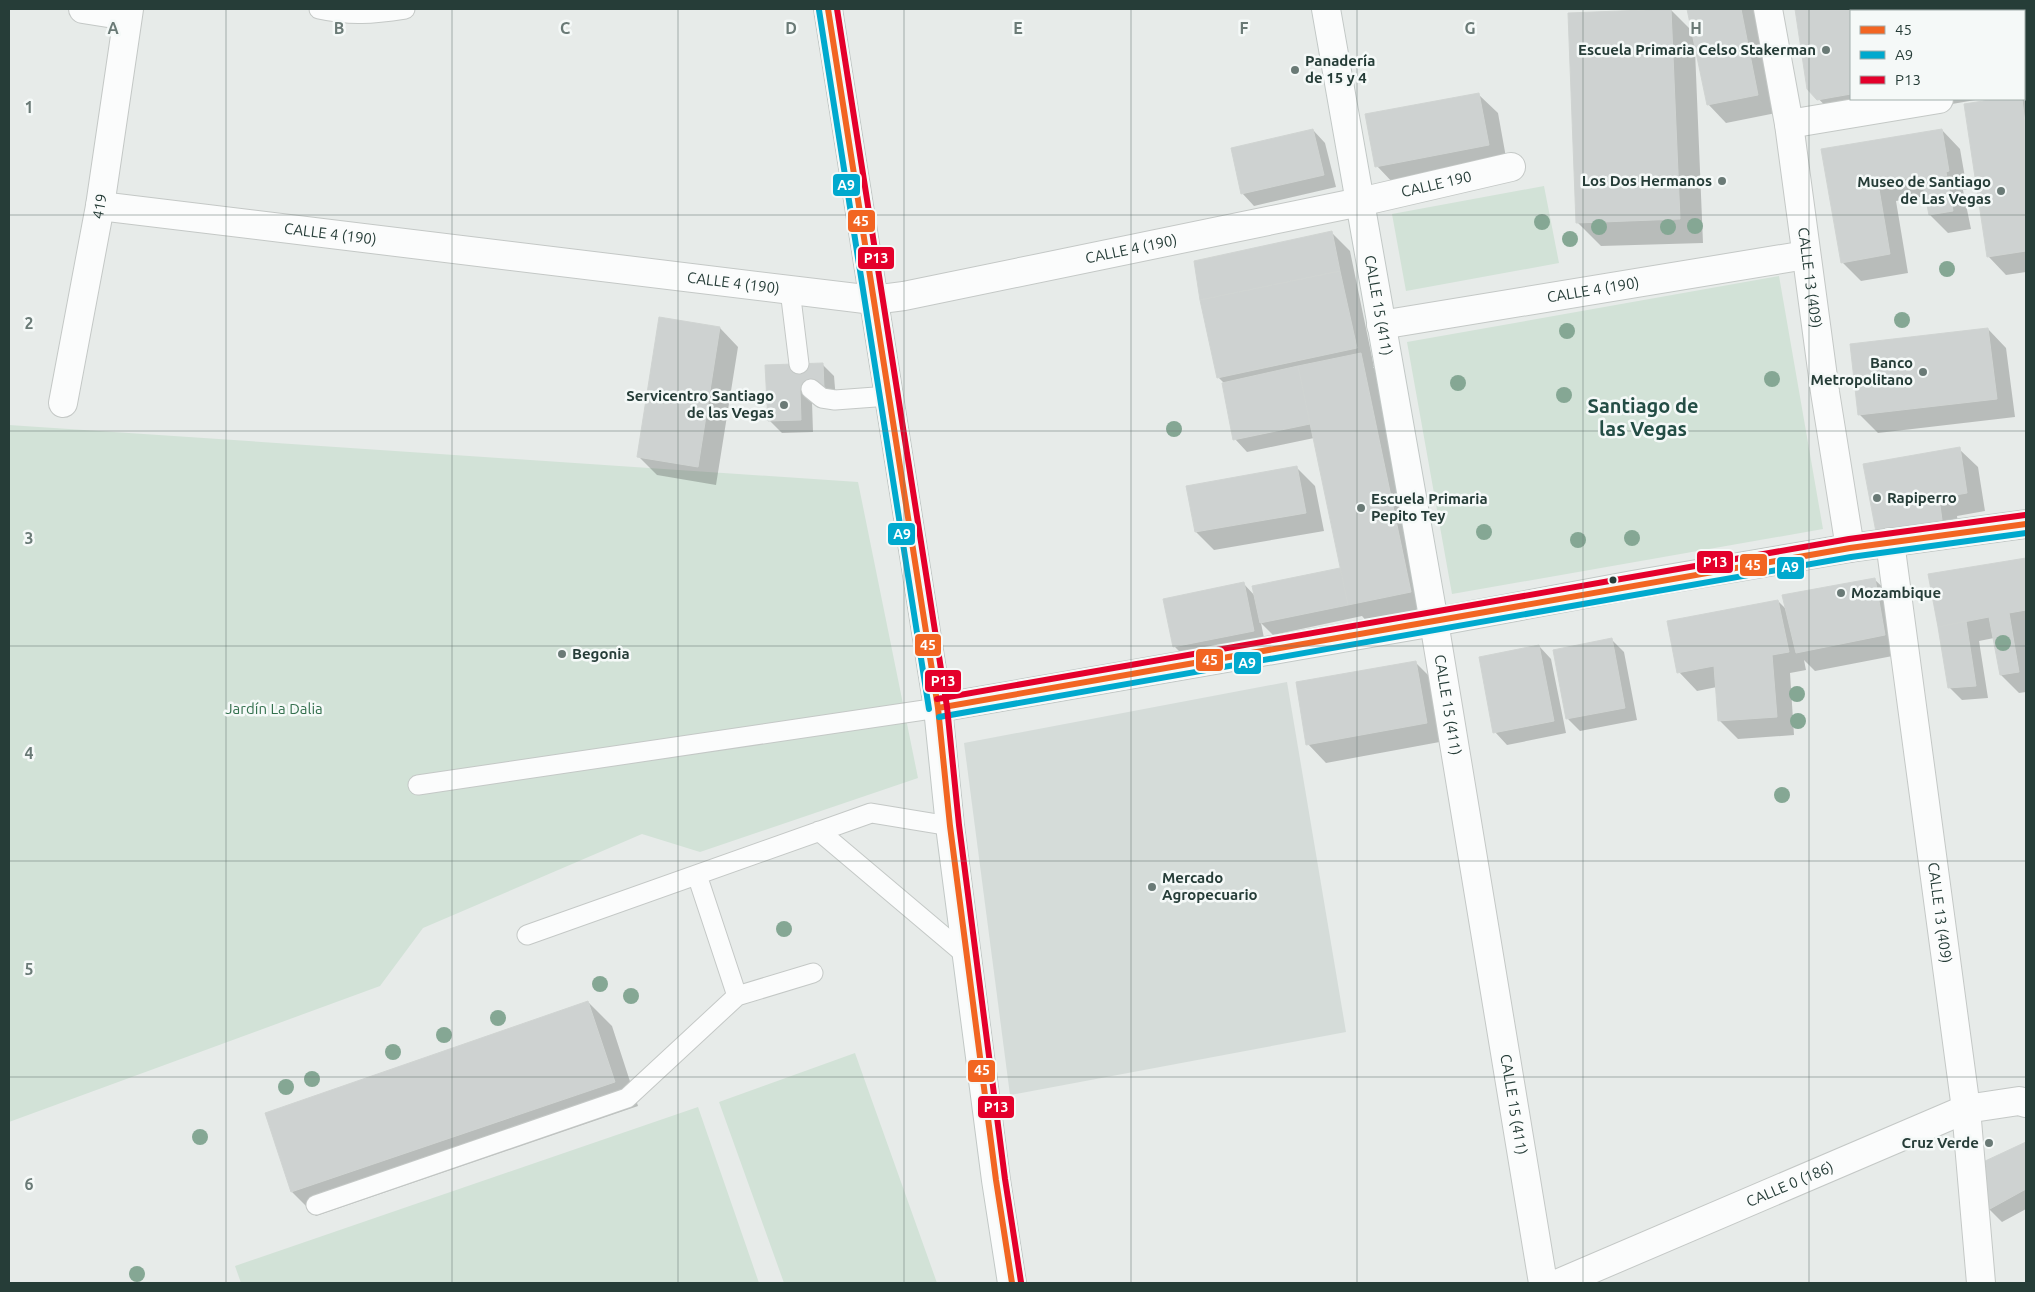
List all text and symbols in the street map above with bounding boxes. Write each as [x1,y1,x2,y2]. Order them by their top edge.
legend [1850,10,2025,100]
text: A [107,19,119,37]
text: B [334,19,344,37]
text: C [560,19,570,37]
text: D [785,19,797,37]
text: E [1013,19,1023,37]
text: F [1240,19,1249,37]
text: G [1464,19,1476,37]
text: H [1690,19,1702,37]
text: 45 [1895,21,1912,38]
place label: Escuela Primaria Celso Stakerman [1578,41,1816,58]
marker: Escuela Primaria Celso Stakerman [1820,44,1832,56]
text: A9 [1895,46,1913,63]
place label: Panadería de 15 y 4 [1305,52,1375,86]
marker: Panadería de 15 y 4 [1289,64,1301,76]
text: P13 [1895,71,1921,88]
text: 1 [24,98,34,116]
street label: CALLE 190 [1399,167,1473,200]
place label: Los Dos Hermanos [1582,172,1712,189]
line badge: A9 [832,173,861,197]
place label: Museo de Santiago de Las Vegas [1857,173,1991,207]
marker: Los Dos Hermanos [1716,175,1728,187]
text: A9 [837,177,855,193]
marker: Museo de Santiago de Las Vegas [1995,185,2007,197]
street label: 419 [89,193,110,220]
line badge: 45 [847,209,876,233]
text: 45 [853,213,869,229]
street label: CALLE 4 (190) [283,219,378,248]
street label: CALLE 13 (409) [1795,226,1825,329]
street label: CALLE 4 (190) [1084,231,1179,266]
line badge: P13 [857,246,895,270]
text: P13 [864,250,888,266]
street label: CALLE 15 (411) [1362,254,1396,357]
street label: CALLE 4 (190) [686,268,781,297]
street label: CALLE 4 (190) [1546,274,1640,306]
text: 2 [24,314,34,332]
place label: Banco Metropolitano [1811,354,1913,388]
marker: Banco Metropolitano [1917,366,1929,378]
place label: Servicentro Santiago de las Vegas [626,387,774,421]
district label: Santiago de las Vegas [1587,394,1699,440]
marker: Servicentro Santiago de las Vegas [778,399,790,411]
place label: Rapiperro [1887,489,1957,506]
place label: Escuela Primaria Pepito Tey [1371,490,1488,524]
marker: Rapiperro [1871,492,1883,504]
marker: Escuela Primaria Pepito Tey [1355,502,1367,514]
line badge: A9 [887,522,916,546]
text: A9 [893,526,911,542]
text: 3 [24,529,34,547]
line badge: P13 [1696,550,1734,574]
line badge: 45 [1739,553,1768,577]
text: P13 [1703,554,1727,570]
line badge: A9 [1776,556,1805,580]
text: 45 [1745,557,1761,573]
text: A9 [1781,559,1799,575]
unlabelled marker [1608,575,1618,585]
place label: Mozambique [1851,584,1941,601]
marker: Mozambique [1835,587,1847,599]
line badge: 45 [914,633,942,657]
text: 45 [920,637,936,653]
place label: Begonia [572,645,630,662]
marker: Begonia [556,648,568,660]
line badge: 45 [1195,648,1224,672]
line badge: A9 [1233,651,1262,675]
text: 45 [1202,652,1218,668]
street label: CALLE 15 (411) [1432,653,1465,756]
text: A9 [1238,655,1256,671]
line badge: P13 [924,669,962,693]
text: P13 [931,673,955,689]
park label: Jardín La Dalia [225,700,323,717]
text: 4 [24,744,34,762]
street label: CALLE 13 (409) [1925,861,1955,964]
place label: Mercado Agropecuario [1162,869,1258,903]
marker: Mercado Agropecuario [1146,881,1158,893]
text: 5 [24,960,34,978]
street label: CALLE 15 (411) [1497,1053,1531,1156]
line badge: 45 [967,1059,996,1083]
text: 45 [974,1062,990,1078]
line badge: P13 [977,1095,1015,1119]
text: P13 [984,1099,1008,1115]
place label: Cruz Verde [1902,1134,1979,1151]
marker: Cruz Verde [1983,1137,1995,1149]
street label: CALLE 0 (186) [1743,1158,1836,1210]
text: 6 [24,1175,34,1193]

